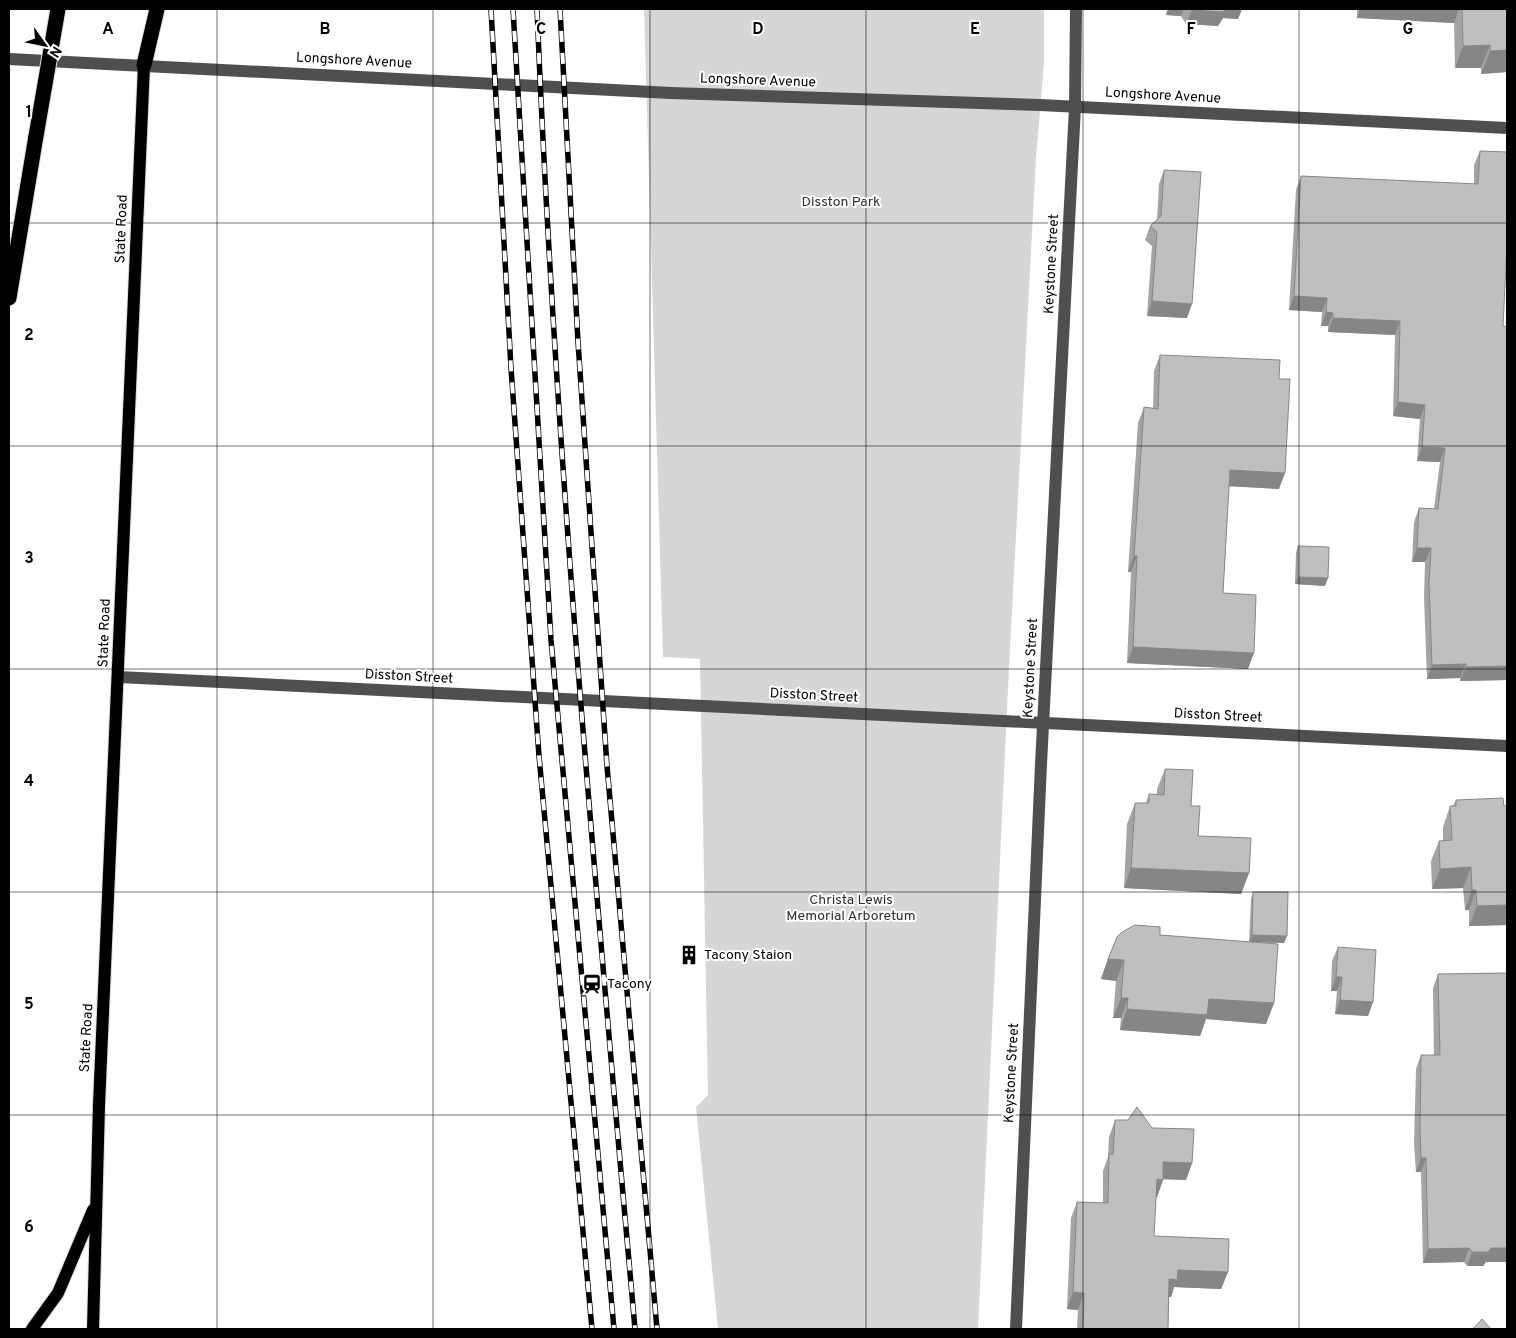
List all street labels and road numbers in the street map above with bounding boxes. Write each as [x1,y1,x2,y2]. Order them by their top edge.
street label: Longshore Avenue [296,49,412,73]
street label: Longshore Avenue [700,70,816,92]
street label: Longshore Avenue [1105,84,1221,108]
street label: State Road [112,194,132,264]
street label: Keystone Street [1041,214,1063,314]
street label: State Road [95,598,115,668]
street label: Keystone Street [1020,618,1042,718]
street label: Disston Street [364,666,454,688]
street label: Disston Street [769,685,859,707]
street label: Disston Street [1173,705,1263,727]
street label: State Road [77,1003,97,1073]
street label: Keystone Street [1001,1023,1023,1123]

